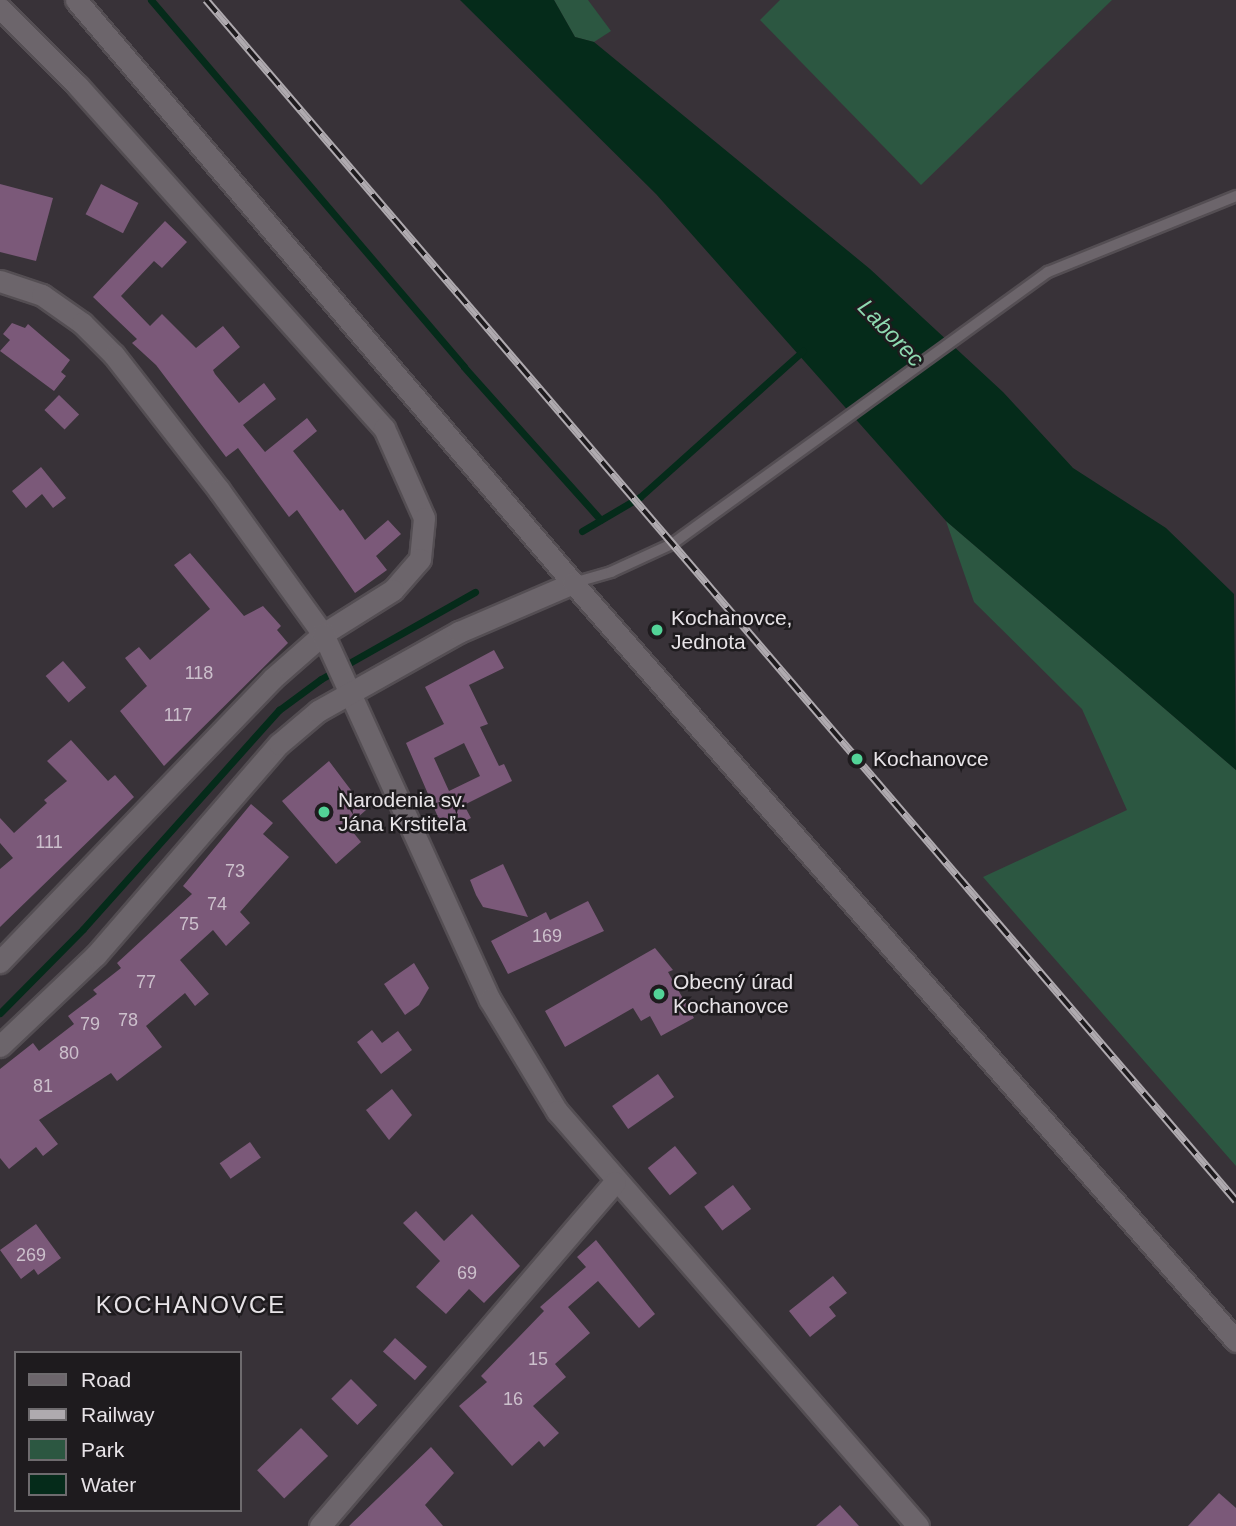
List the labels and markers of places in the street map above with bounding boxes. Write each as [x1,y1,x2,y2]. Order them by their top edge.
place label: Kochanovce, Jednota [671,605,792,655]
marker: Kochanovce, Jednota [649,622,665,638]
place label: Kochanovce [873,746,989,772]
marker: Kochanovce [847,749,867,769]
place label: Narodenia sv. Jána Krstiteľa [338,787,467,837]
marker: Narodenia sv. Jána Krstiteľa [316,804,332,820]
place label: Obecný úrad Kochanovce [673,969,793,1019]
marker: Obecný úrad Kochanovce [651,986,667,1002]

